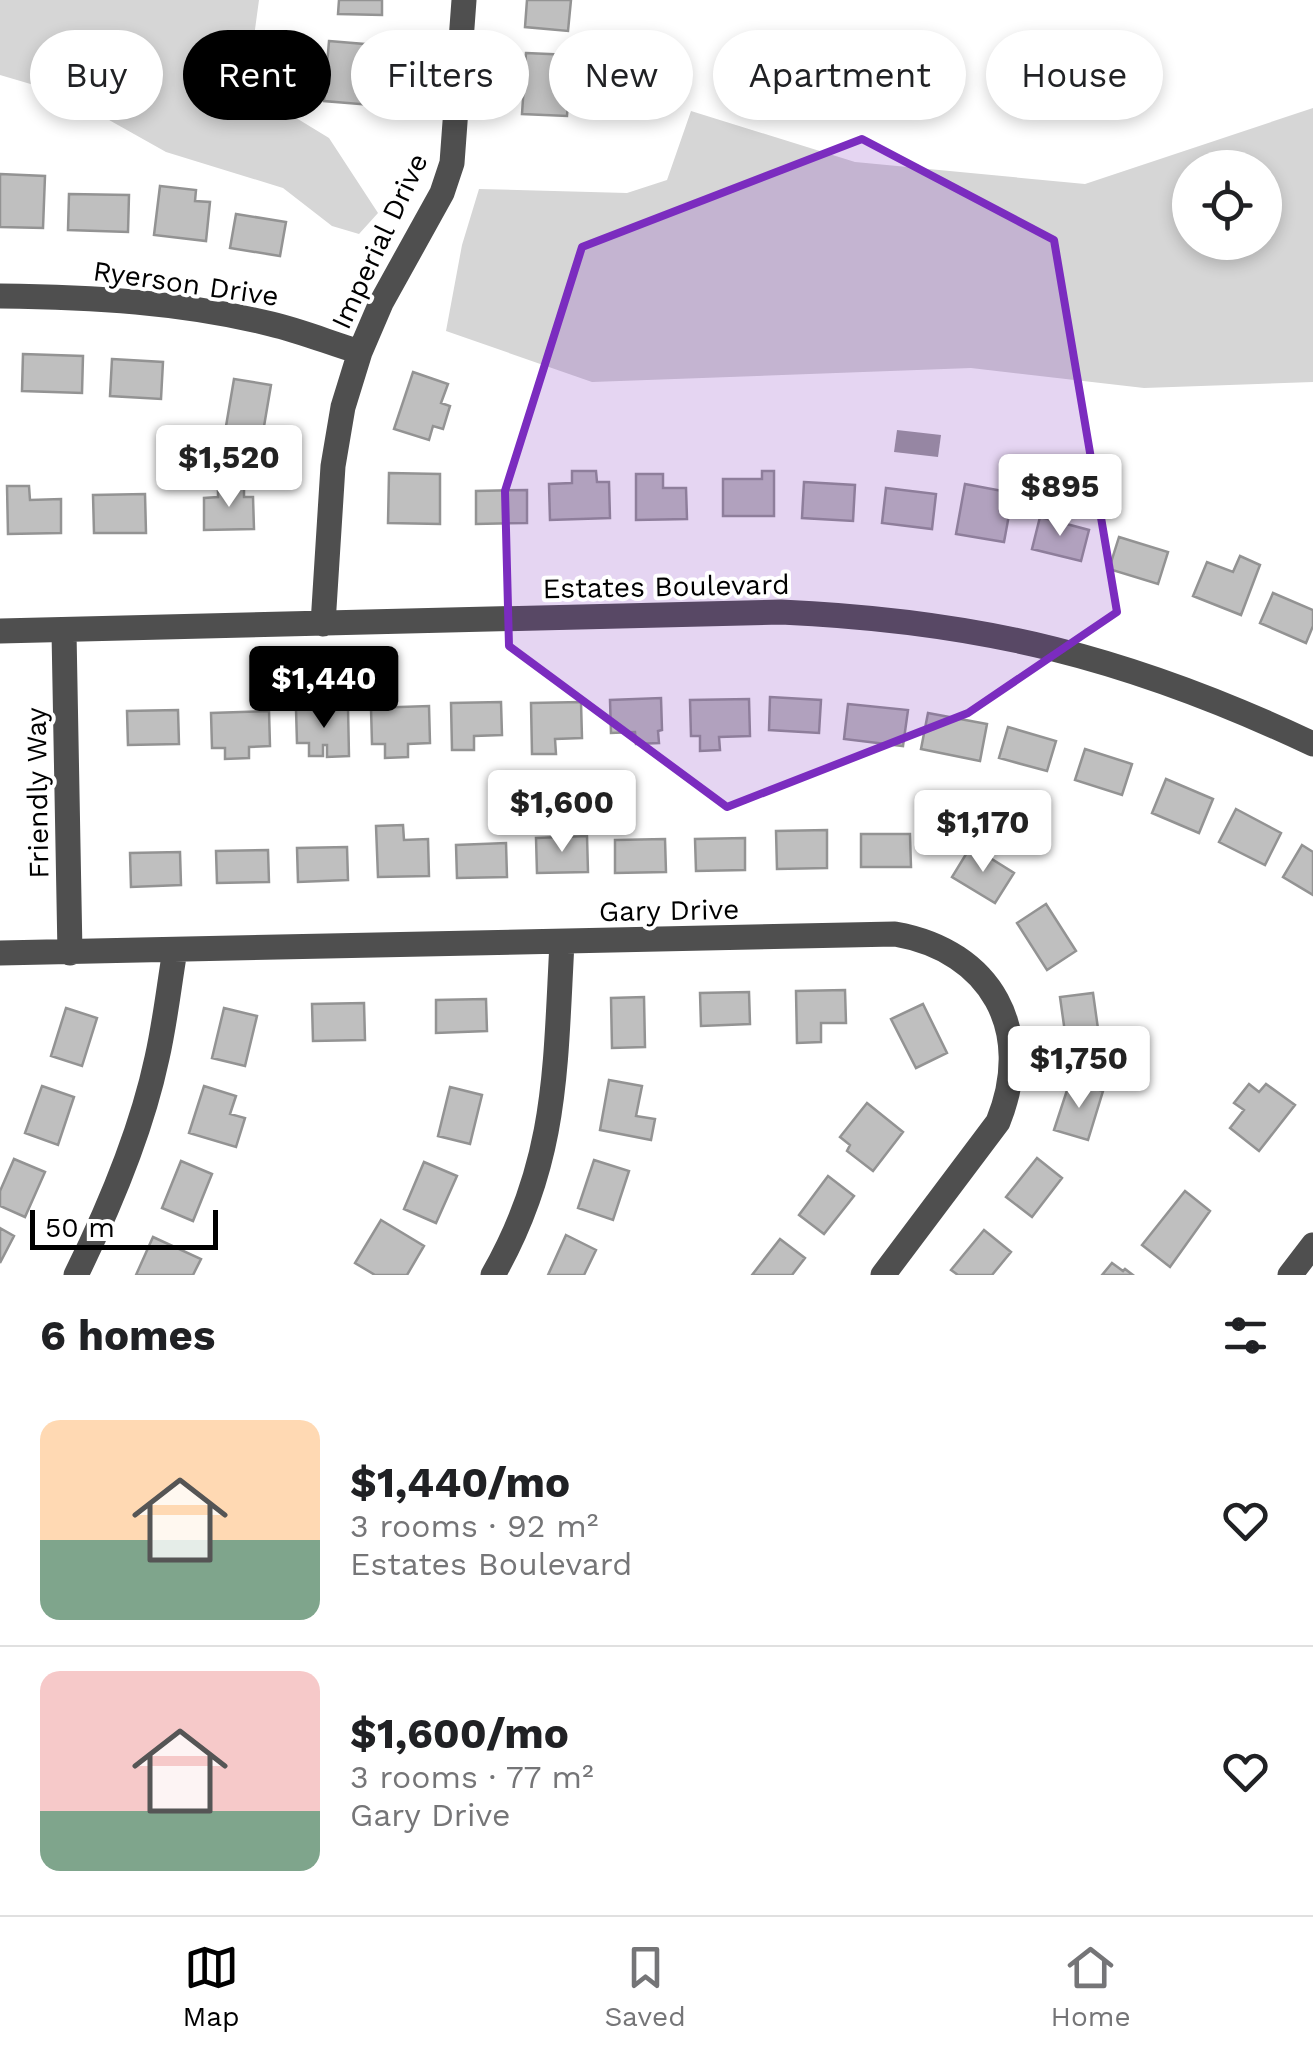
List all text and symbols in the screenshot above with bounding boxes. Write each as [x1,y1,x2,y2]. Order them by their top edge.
chip: Buy [30,30,163,120]
chip: Rent [183,30,331,120]
chip: Filters [351,30,529,120]
chip: New [549,30,693,120]
chip: Apartment [713,30,966,120]
chip: House [986,30,1163,120]
street label: Imperial Drive [324,148,435,334]
map controls [1172,150,1282,260]
button: locate [1172,150,1282,260]
street label: Ryerson Drive [91,254,281,313]
pin: $1,520 [148,425,310,510]
text: $1,520 [178,438,280,476]
pin: $895 [1001,454,1119,539]
text: $895 [1021,467,1099,505]
street label: Estates Boulevard [542,568,790,605]
pin: $1,440 [243,646,405,731]
text: $1,440 [271,659,377,697]
street label: Friendly Way [19,706,55,879]
pin: $1,600 [481,770,643,855]
text: $1,600 [510,783,614,821]
pin: $1,170 [902,790,1064,875]
text: $1,170 [936,803,1030,841]
street label: Gary Drive [598,893,740,928]
pin: $1,750 [998,1026,1160,1111]
text: $1,750 [1030,1039,1128,1077]
scale bar [30,1205,218,1250]
text: 50 m [45,1211,115,1244]
icon: filters [1218,1308,1273,1363]
text: 6 homes [40,1311,215,1360]
text: $1,440/mo [350,1458,570,1507]
icon: home [120,1460,240,1580]
icon: heart [1218,1493,1273,1548]
text: 3 rooms · 92 m² [350,1507,598,1545]
text: Estates Boulevard [350,1545,632,1583]
text: $1,600/mo [350,1709,569,1758]
icon: home [120,1711,240,1831]
icon: heart [1218,1744,1273,1799]
text: 3 rooms · 77 m² [350,1758,594,1796]
text: Gary Drive [350,1796,511,1834]
tab: Map [182,1940,240,2033]
tab: Saved [604,1940,686,2033]
tab: Home [1051,1940,1131,2033]

